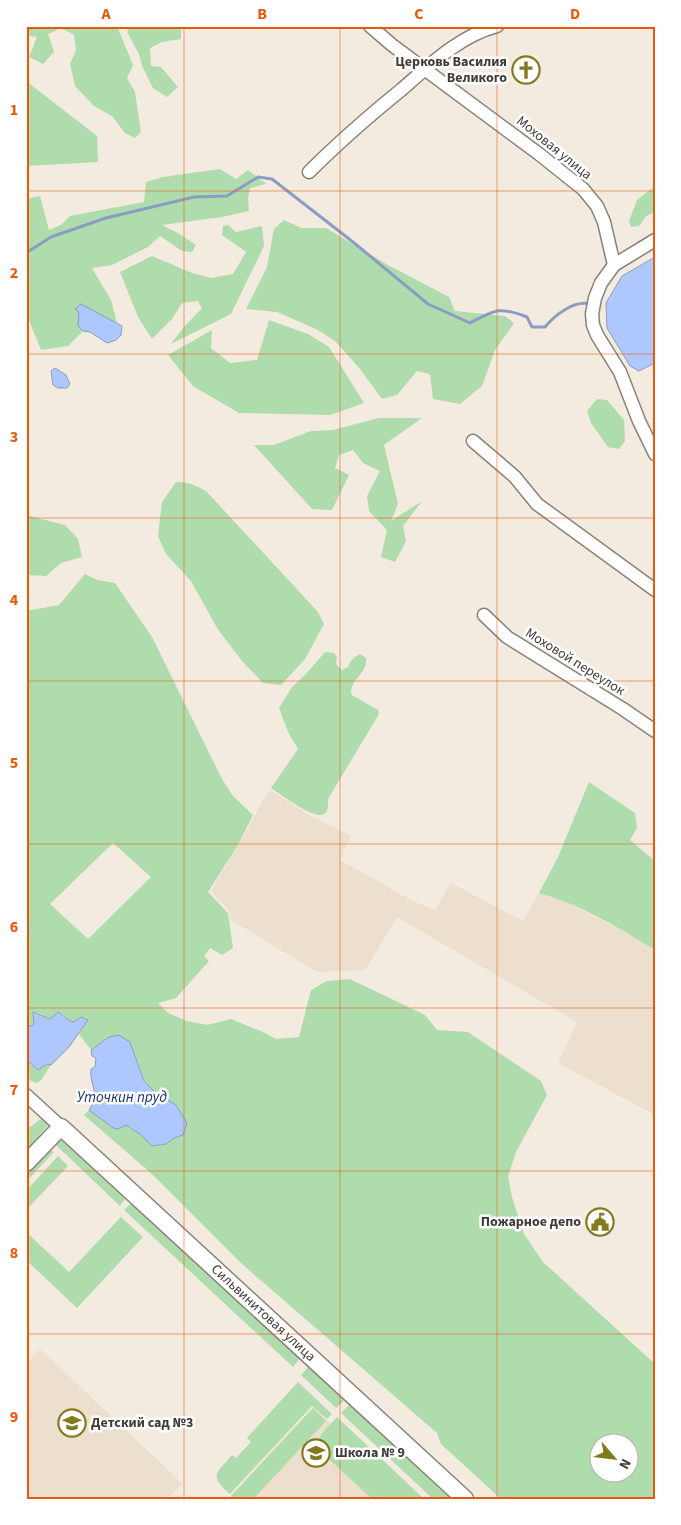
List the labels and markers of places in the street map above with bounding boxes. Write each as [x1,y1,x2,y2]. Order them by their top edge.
place label: Церковь Василия Великого [395,52,507,88]
church icon: Церковь Василия Великого [511,55,541,85]
public building icon: Пожарное депо [585,1207,615,1237]
place label: Пожарное депо [481,1212,581,1232]
school or university icon: Детский сад №3 [57,1408,87,1438]
place label: Детский сад №3 [91,1413,193,1433]
school or university icon: Школа № 9 [301,1438,331,1468]
place label: Школа № 9 [335,1443,405,1463]

